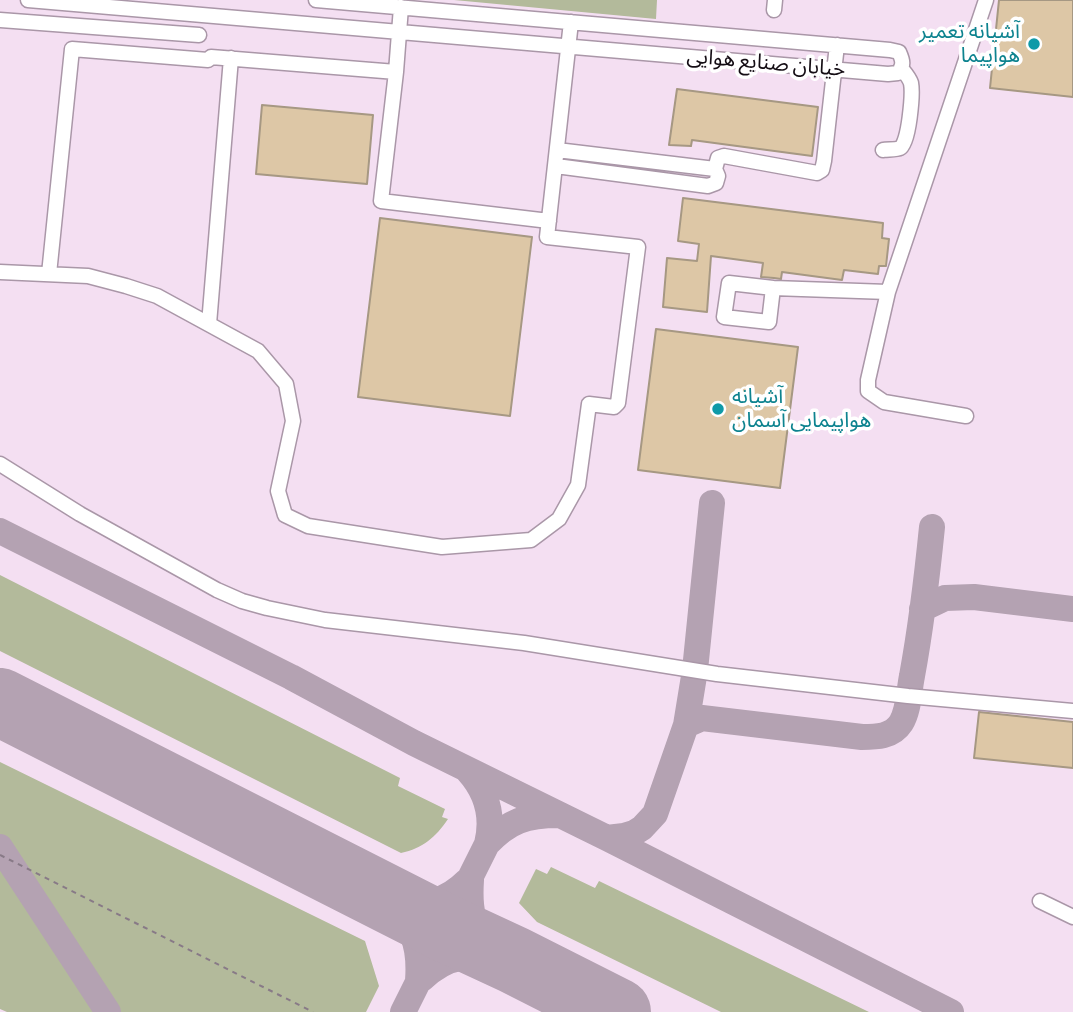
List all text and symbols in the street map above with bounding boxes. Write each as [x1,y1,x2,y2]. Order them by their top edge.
place label: آشیانه تعمیر هواپیما [919,19,1020,69]
marker: آشیانه تعمیر هواپیما [1026,36,1042,52]
street label: خیابان صنایع هوایی [686,44,846,82]
place label: آشیانه هواپیمایی آسمان [732,384,871,434]
marker: آشیانه هواپیمایی آسمان [710,401,726,417]

